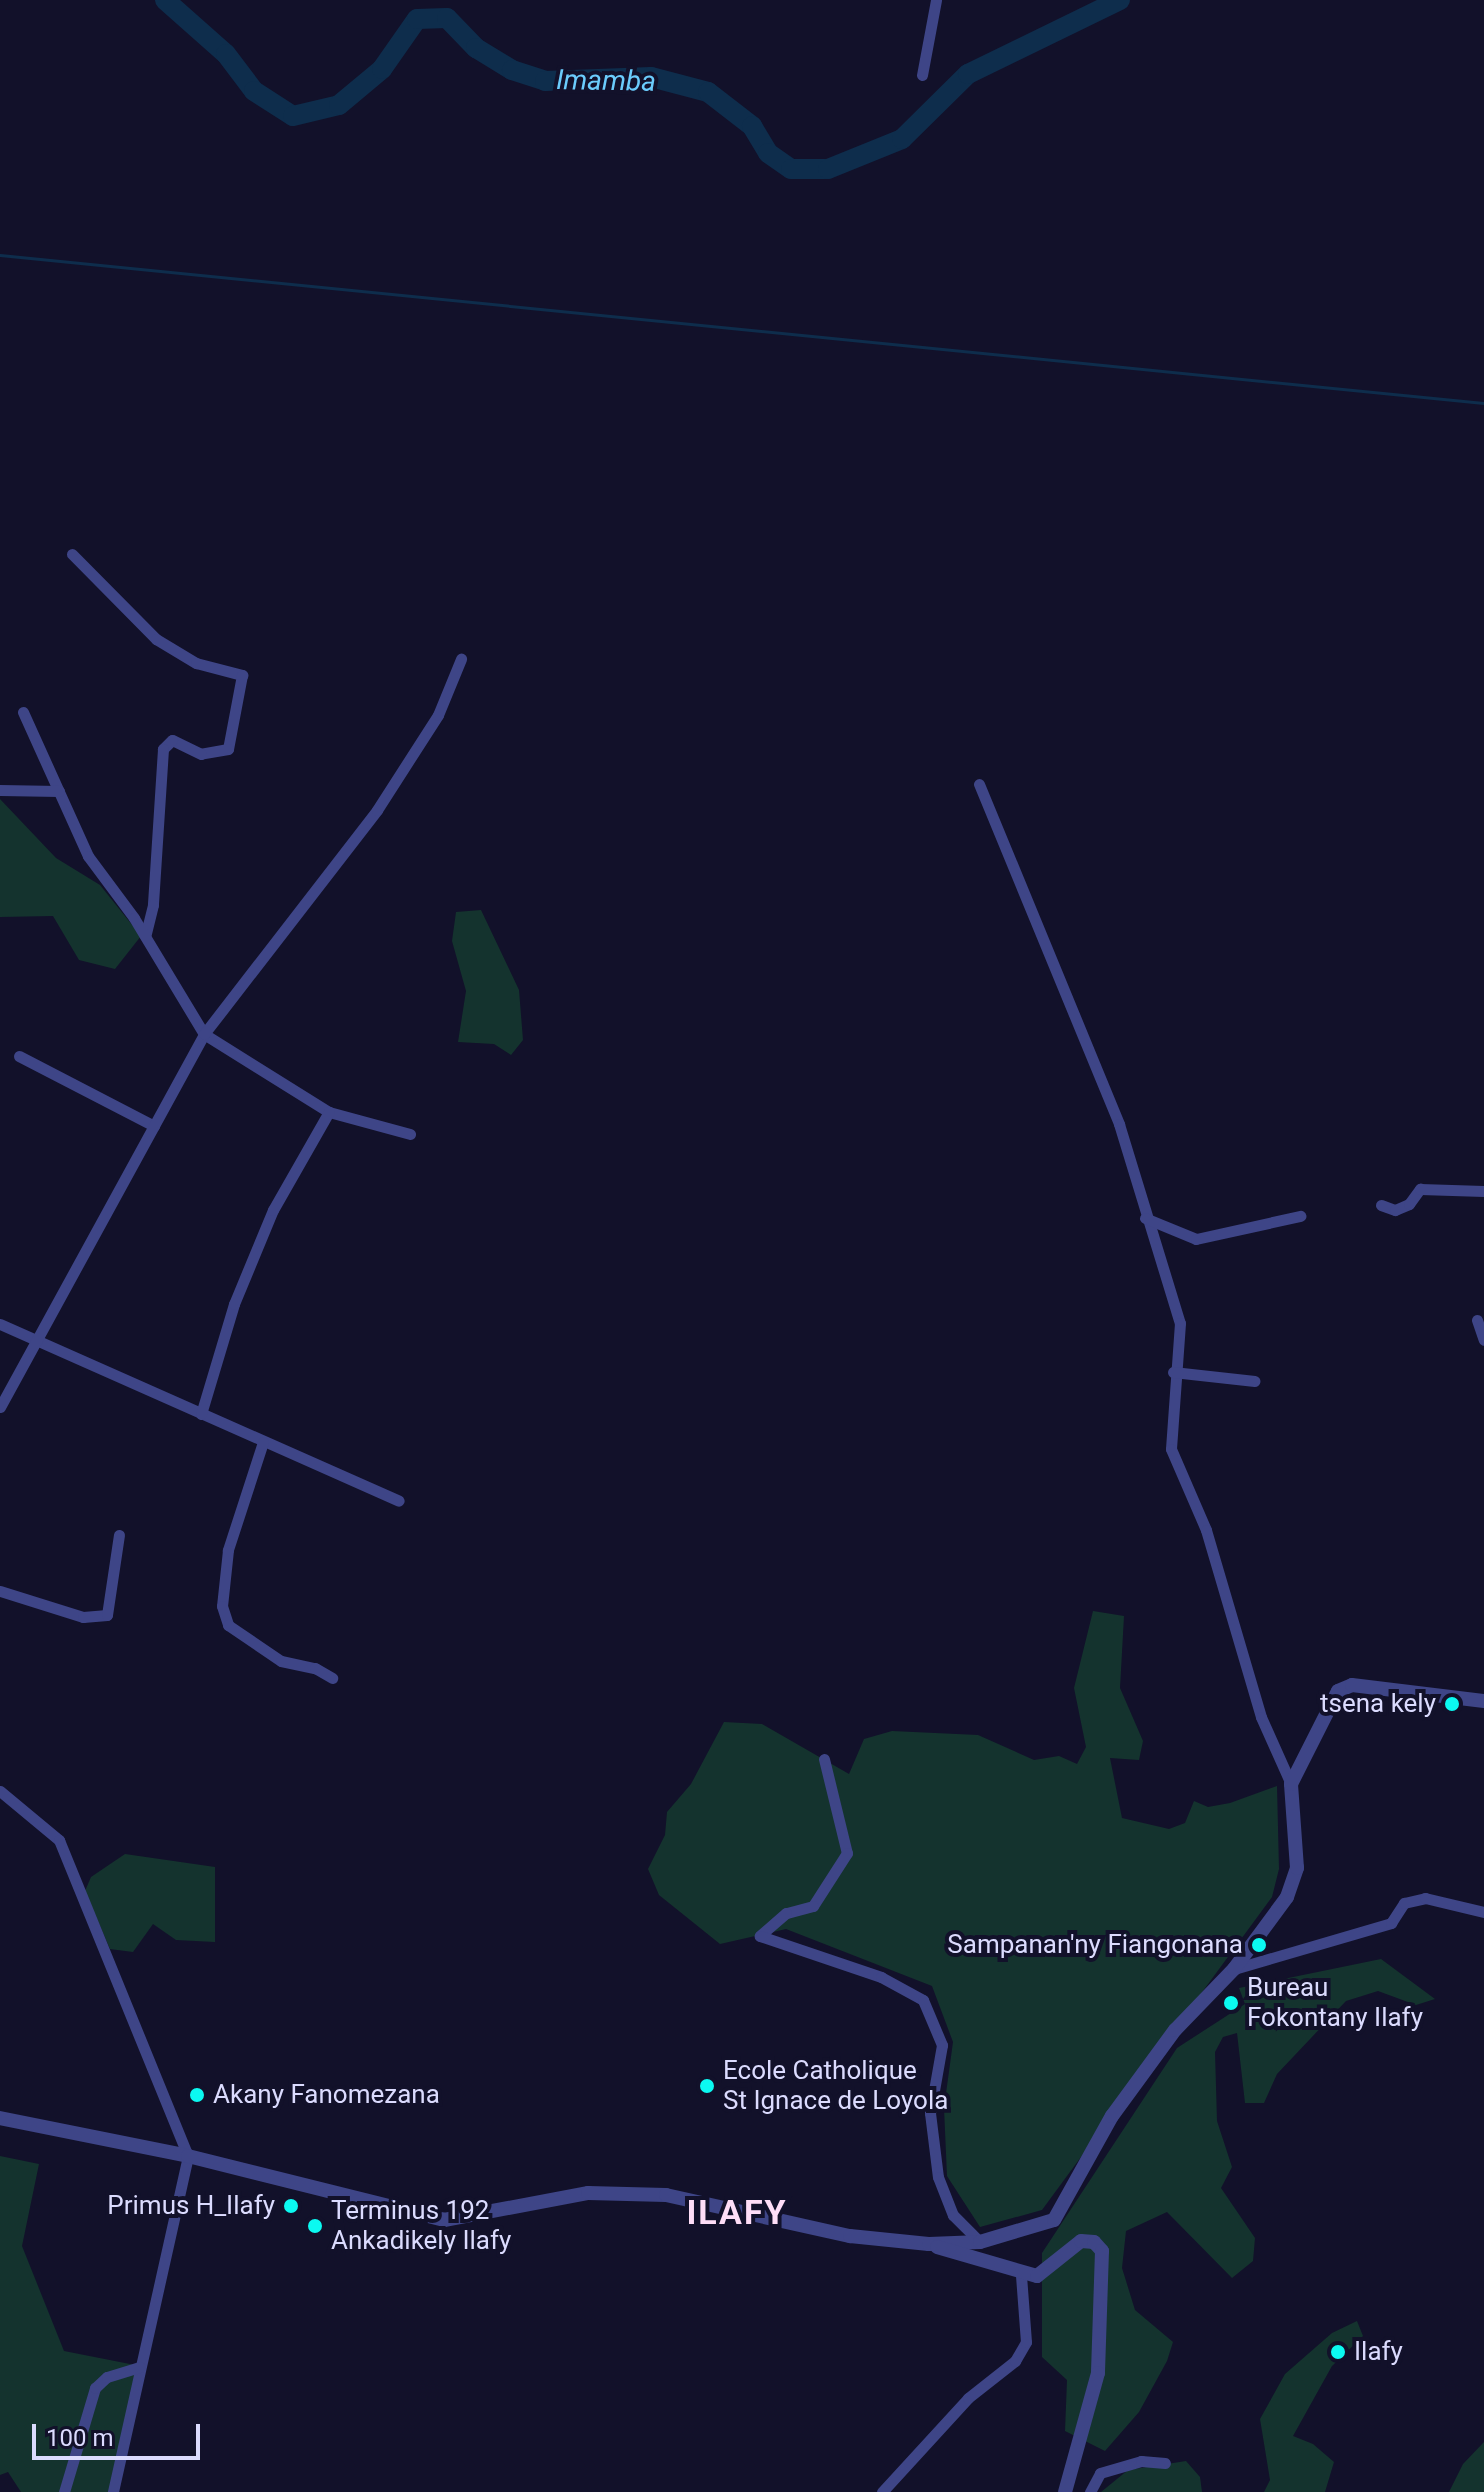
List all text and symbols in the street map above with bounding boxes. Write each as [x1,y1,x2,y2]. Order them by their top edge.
water label: Imamba [556,63,656,99]
place label: tsena kely [1320,1688,1436,1720]
marker: tsena kely [1443,1695,1461,1713]
place label: Sampanan'ny Fiangonana [947,1929,1243,1961]
marker: Sampanan'ny Fiangonana [1250,1936,1268,1954]
place label: Bureau Fokontany Ilafy [1247,1972,1423,2034]
marker: Bureau Fokontany Ilafy [1222,1994,1240,2012]
place label: Ecole Catholique St Ignace de Loyola [723,2055,948,2116]
marker: Ecole Catholique St Ignace de Loyola [698,2077,716,2095]
place label: Akany Fanomezana [213,2079,440,2111]
marker: Akany Fanomezana [188,2086,206,2104]
place label: Primus H_Ilafy [107,2190,275,2222]
district label: ILAFY [686,2193,788,2233]
place label: Terminus 192 Ankadikely Ilafy [331,2195,511,2256]
marker: Primus H_Ilafy [282,2197,300,2215]
marker: Terminus 192 Ankadikely Ilafy [306,2217,324,2235]
place label: Ilafy [1354,2336,1403,2368]
marker: Ilafy [1329,2343,1347,2361]
scale bar [36,2408,204,2458]
text: 100 m [46,2424,113,2452]

